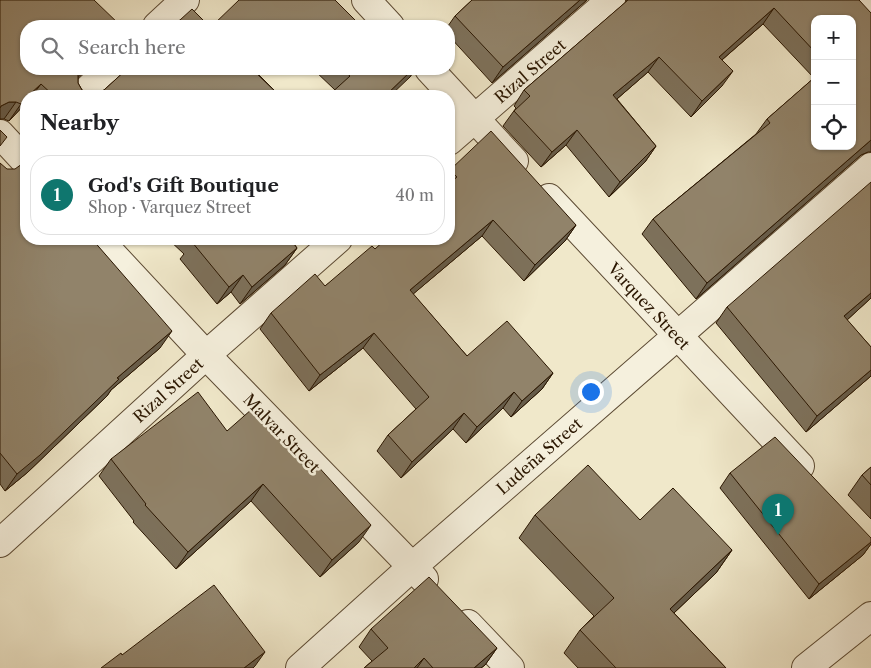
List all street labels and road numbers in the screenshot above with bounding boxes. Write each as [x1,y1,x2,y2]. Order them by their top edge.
street label: Rizal Street [490,34,570,107]
street label: Varquez Street [603,258,695,354]
street label: Rizal Street [129,353,207,427]
street label: Malvar Street [239,389,325,477]
street label: Ludeña Street [492,413,586,499]

